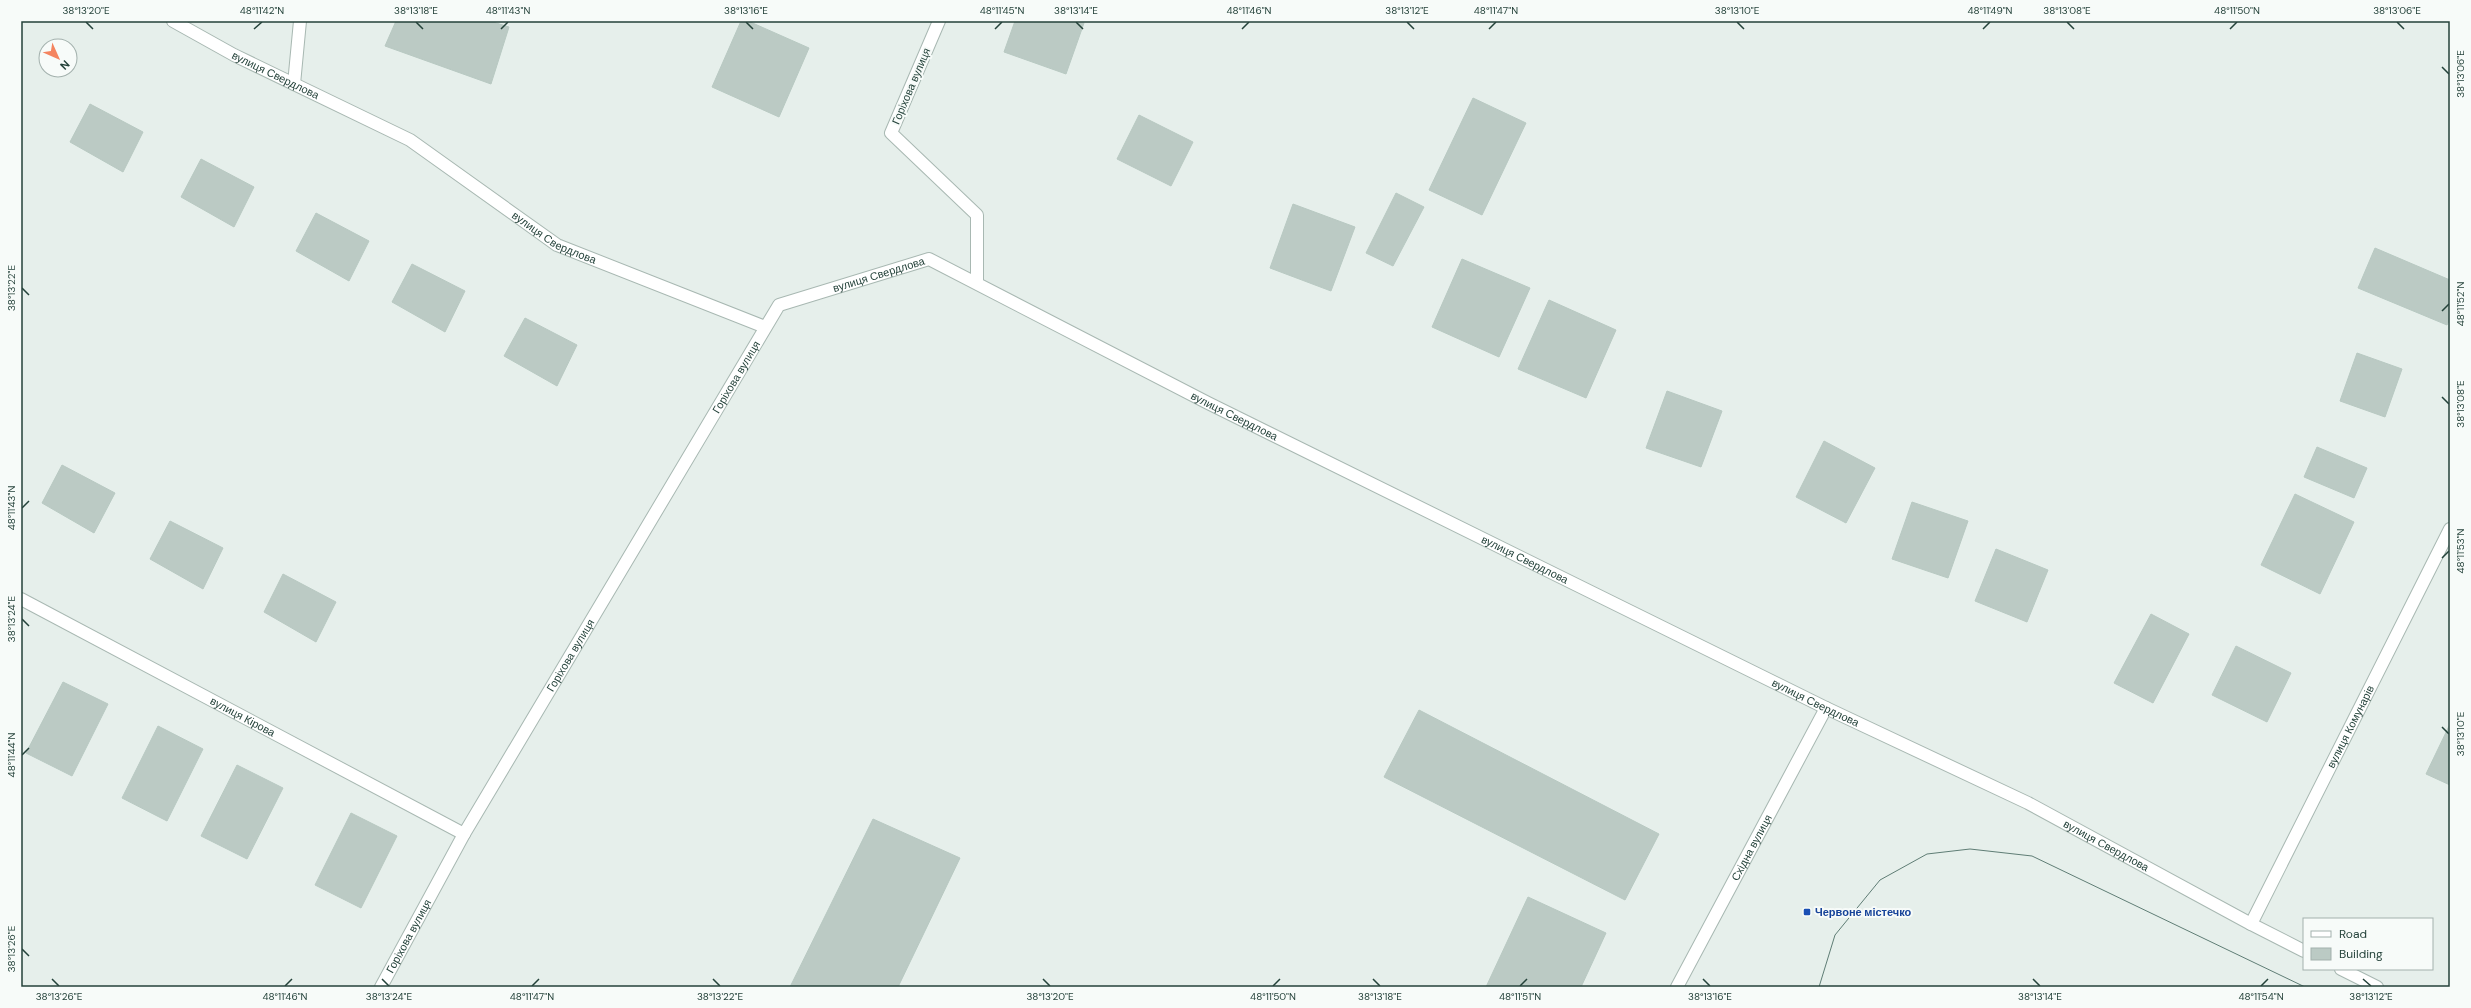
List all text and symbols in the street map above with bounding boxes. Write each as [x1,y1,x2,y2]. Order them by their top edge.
text: 38°13'20"E [62,4,110,17]
text: 48°11'42"N [240,4,284,17]
text: 38°13'18"E [394,4,438,17]
text: 48°11'43"N [486,4,530,17]
text: 38°13'16"E [724,4,768,17]
text: 48°11'45"N [980,4,1024,17]
text: 38°13'14"E [1054,4,1098,17]
text: 48°11'46"N [1226,4,1272,17]
text: 38°13'12"E [1385,4,1429,17]
text: 48°11'47"N [1474,4,1518,17]
text: 38°13'10"E [1715,4,1760,17]
text: 48°11'49"N [1967,4,2013,17]
text: 38°13'08"E [2043,4,2091,17]
text: 48°11'50"N [2214,4,2260,17]
text: 38°13'06"E [2373,4,2421,17]
north arrow [38,38,78,78]
street label: Горіхова вулиця [889,46,933,126]
street label: вулиця Свердлова [230,48,322,102]
text: 38°13'06"E [2454,50,2467,98]
text: N [57,57,73,73]
street label: вулиця Свердлова [509,208,599,267]
street label: вулиця Свердлова [831,254,927,295]
text: 38°13'22"E [5,265,18,311]
text: 48°11'52"N [2454,282,2467,326]
street label: Горіхова вулиця [709,338,763,416]
text: 38°13'08"E [2454,380,2467,428]
street label: вулиця Свердлова [1189,388,1281,444]
text: 48°11'43"N [5,486,18,530]
text: 48°11'53"N [2454,528,2467,573]
street label: вулиця Свердлова [1479,532,1572,587]
text: 38°13'24"E [5,596,18,642]
street label: Горіхова вулиця [543,617,597,694]
street label: вулиця Свердлова [1770,675,1862,730]
street label: вулиця Комунарів [2324,683,2377,770]
street label: вулиця Кірова [208,694,278,740]
text: 38°13'10"E [2454,711,2467,756]
text: 48°11'44"N [5,732,18,777]
street label: Східна вулиця [1728,812,1775,883]
street label: вулиця Свердлова [2061,817,2152,875]
street label: Горіхова вулиця [383,897,434,975]
place label: Червоне містечко [1815,905,1912,919]
marker: Червоне містечко [1802,907,1812,917]
legend [2303,918,2433,970]
text: 38°13'26"E [5,925,18,972]
text: Road [2339,926,2367,942]
text: Building [2339,946,2383,962]
text: 38°13'26"E [36,990,83,1003]
text: 48°11'46"N [262,990,308,1003]
text: 38°13'24"E [366,990,412,1003]
text: 48°11'47"N [510,990,554,1003]
text: 38°13'22"E [697,990,743,1003]
text: 38°13'20"E [1026,990,1074,1003]
text: 48°11'50"N [1250,990,1296,1003]
text: 38°13'18"E [1358,990,1402,1003]
text: 48°11'51"N [1499,990,1541,1003]
text: 38°13'16"E [1688,990,1732,1003]
text: 38°13'14"E [2018,990,2062,1003]
text: 48°11'54"N [2238,990,2284,1003]
text: 38°13'12"E [2349,990,2393,1003]

